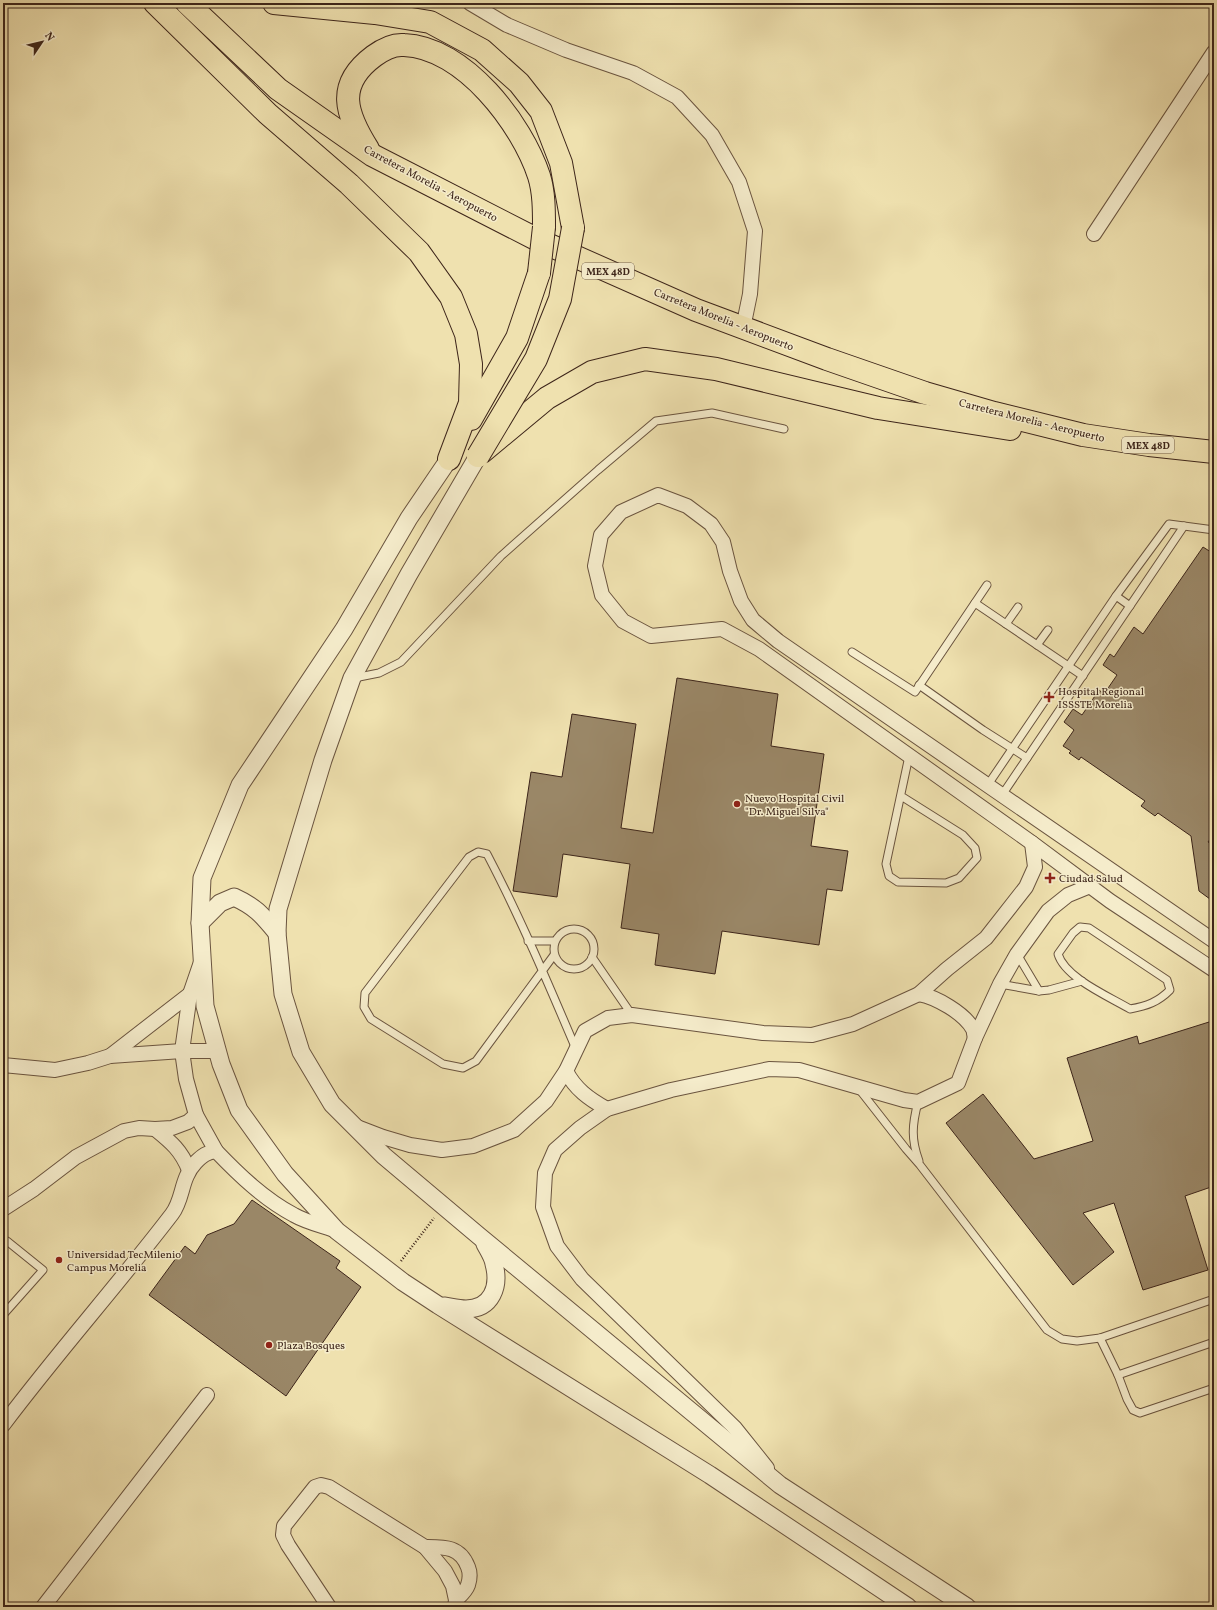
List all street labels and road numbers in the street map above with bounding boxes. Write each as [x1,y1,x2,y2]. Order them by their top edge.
street label: Carretera Morelia - Aeropuerto [361,143,500,226]
road number: MEX 48D [582,263,634,279]
street label: Carretera Morelia - Aeropuerto [651,285,796,355]
street label: Carretera Morelia - Aeropuerto [957,396,1106,447]
road number: MEX 48D [1122,437,1174,453]

